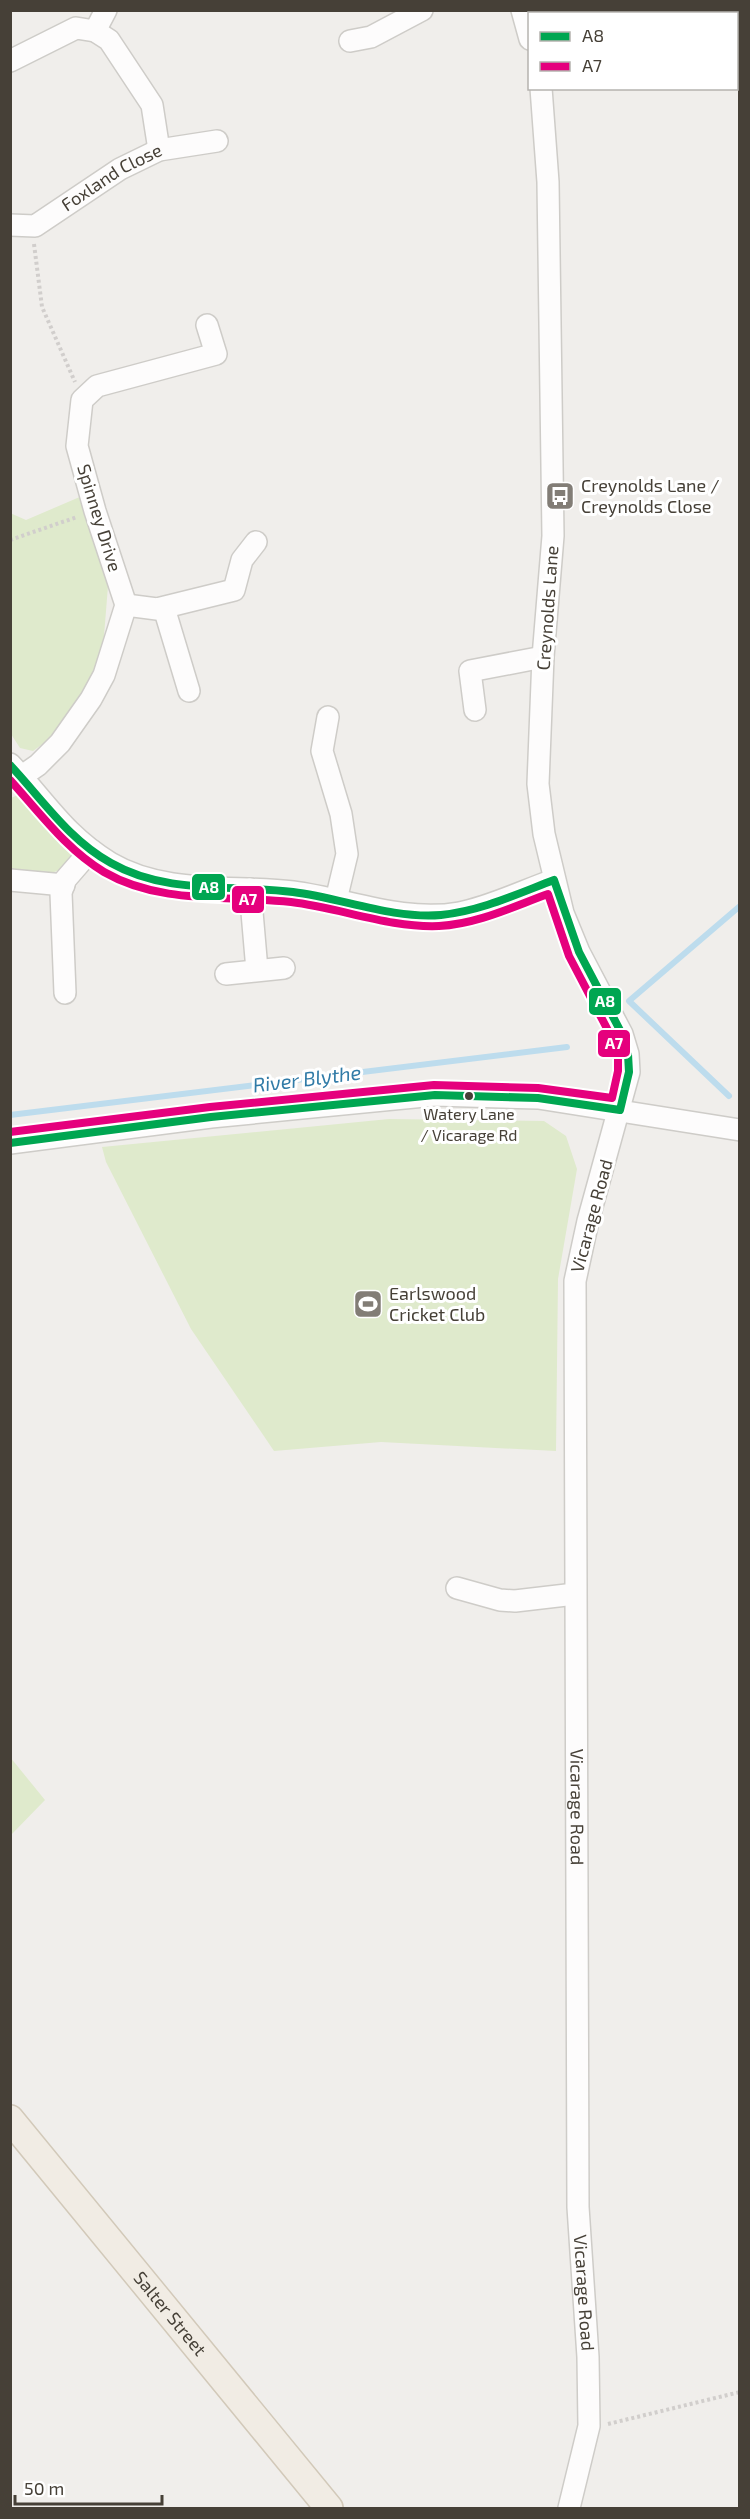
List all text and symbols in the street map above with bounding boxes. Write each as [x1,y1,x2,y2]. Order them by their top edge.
legend [528,12,738,90]
text: A8 [582,24,604,46]
text: A7 [582,54,602,76]
street label: Foxland Close [57,138,165,215]
street label: Spinney Drive [73,461,127,574]
place label: Creynolds Lane / Creynolds Close [581,474,719,517]
bus stop icon: Creynolds Lane / Creynolds Close [544,480,576,512]
street label: Creynolds Lane [532,545,562,671]
line badge: A8 [191,873,226,901]
text: A8 [199,877,219,896]
line badge: A7 [231,885,265,914]
text: A7 [239,889,258,908]
line badge: A8 [588,987,622,1016]
text: A8 [595,991,615,1010]
line badge: A7 [597,1029,631,1058]
text: A7 [605,1033,624,1052]
water label: River Blythe [251,1059,363,1098]
marker: Watery Lane / Vicarage Rd [463,1090,475,1102]
place label: Watery Lane / Vicarage Rd [420,1104,518,1144]
street label: Vicarage Road [565,1157,617,1275]
place label: Earlswood Cricket Club [389,1282,485,1325]
sports icon: Earlswood Cricket Club [352,1288,384,1320]
street label: Vicarage Road [567,1749,589,1865]
street label: Vicarage Road [570,2234,600,2352]
street label: Salter Street [130,2267,212,2360]
scale bar [15,2468,162,2506]
text: 50 m [24,2477,64,2499]

